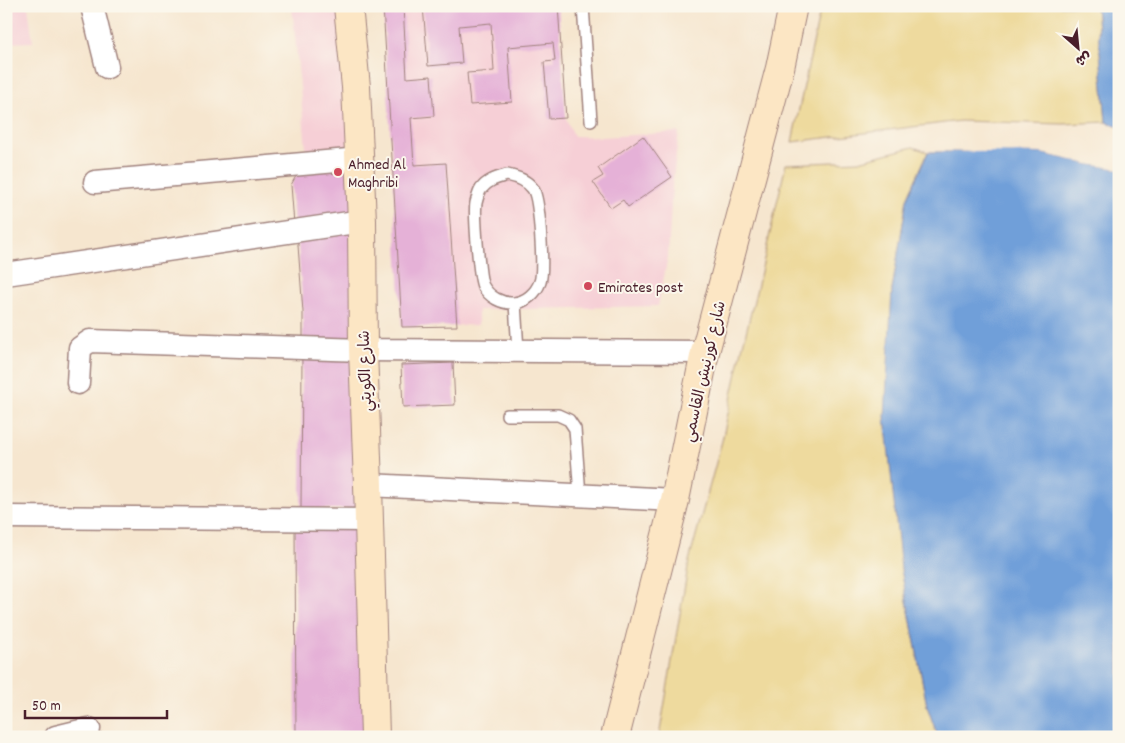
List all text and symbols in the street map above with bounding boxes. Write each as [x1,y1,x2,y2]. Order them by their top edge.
north arrow [1052,22,1102,72]
text: ش [1072,45,1094,70]
place label: Ahmed Al Maghribi [348,154,406,195]
marker: Ahmed Al Maghribi [332,166,344,178]
place label: Emirates post [598,277,683,300]
marker: Emirates post [582,280,594,292]
street label: شارع كورنيش القاسمي [678,299,734,445]
street label: شارع الكويتي [354,330,380,412]
scale bar [25,688,168,720]
text: 50 m [32,696,61,718]

